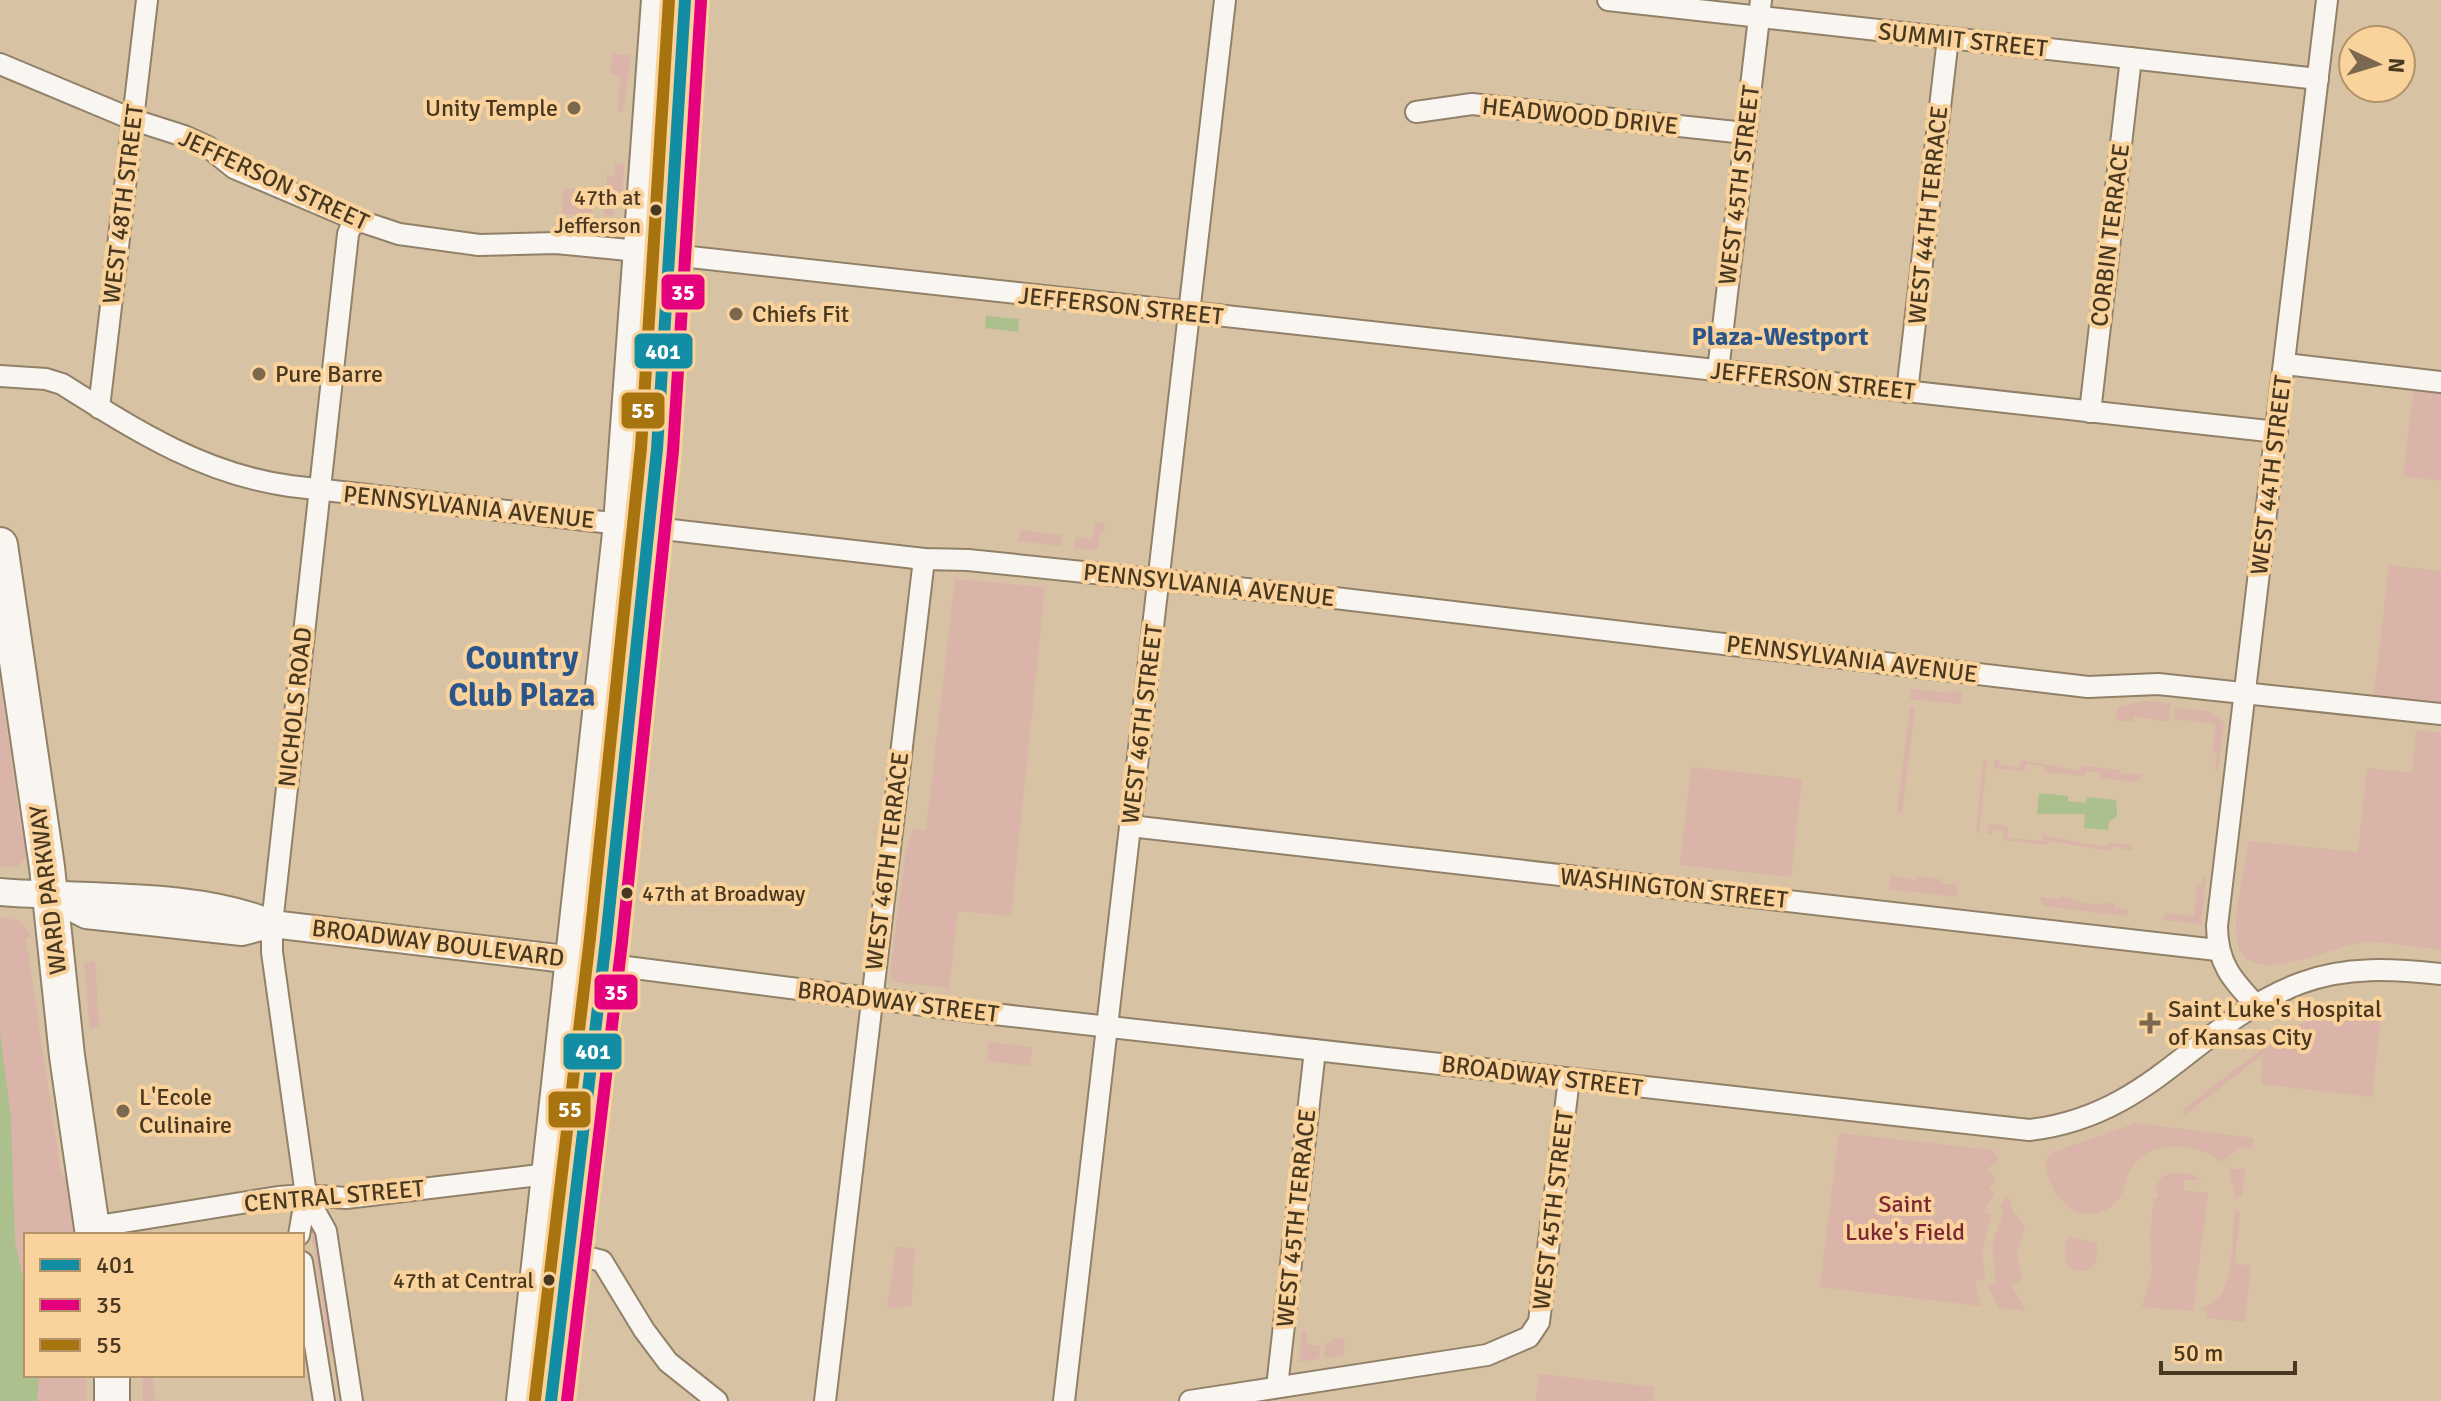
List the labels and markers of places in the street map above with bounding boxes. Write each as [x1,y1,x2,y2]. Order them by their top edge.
place label: Unity Temple [425,93,558,123]
marker: Unity Temple [565,99,583,117]
place label: 47th at Jefferson [554,184,641,239]
marker: 47th at Jefferson [648,202,664,218]
place label: Chiefs Fit [752,299,849,329]
marker: Chiefs Fit [727,305,745,323]
place label: Pure Barre [275,359,383,389]
marker: Pure Barre [250,365,268,383]
place label: 47th at Broadway [642,880,806,907]
marker: 47th at Broadway [619,885,635,901]
place label: Saint Luke's Hospital of Kansas City [2168,994,2382,1052]
marker: Saint Luke's Hospital of Kansas City [2139,1012,2161,1034]
place label: L'Ecole Culinaire [139,1082,232,1140]
marker: L'Ecole Culinaire [114,1102,132,1120]
place label: 47th at Central [393,1267,534,1294]
marker: 47th at Central [541,1272,557,1288]

